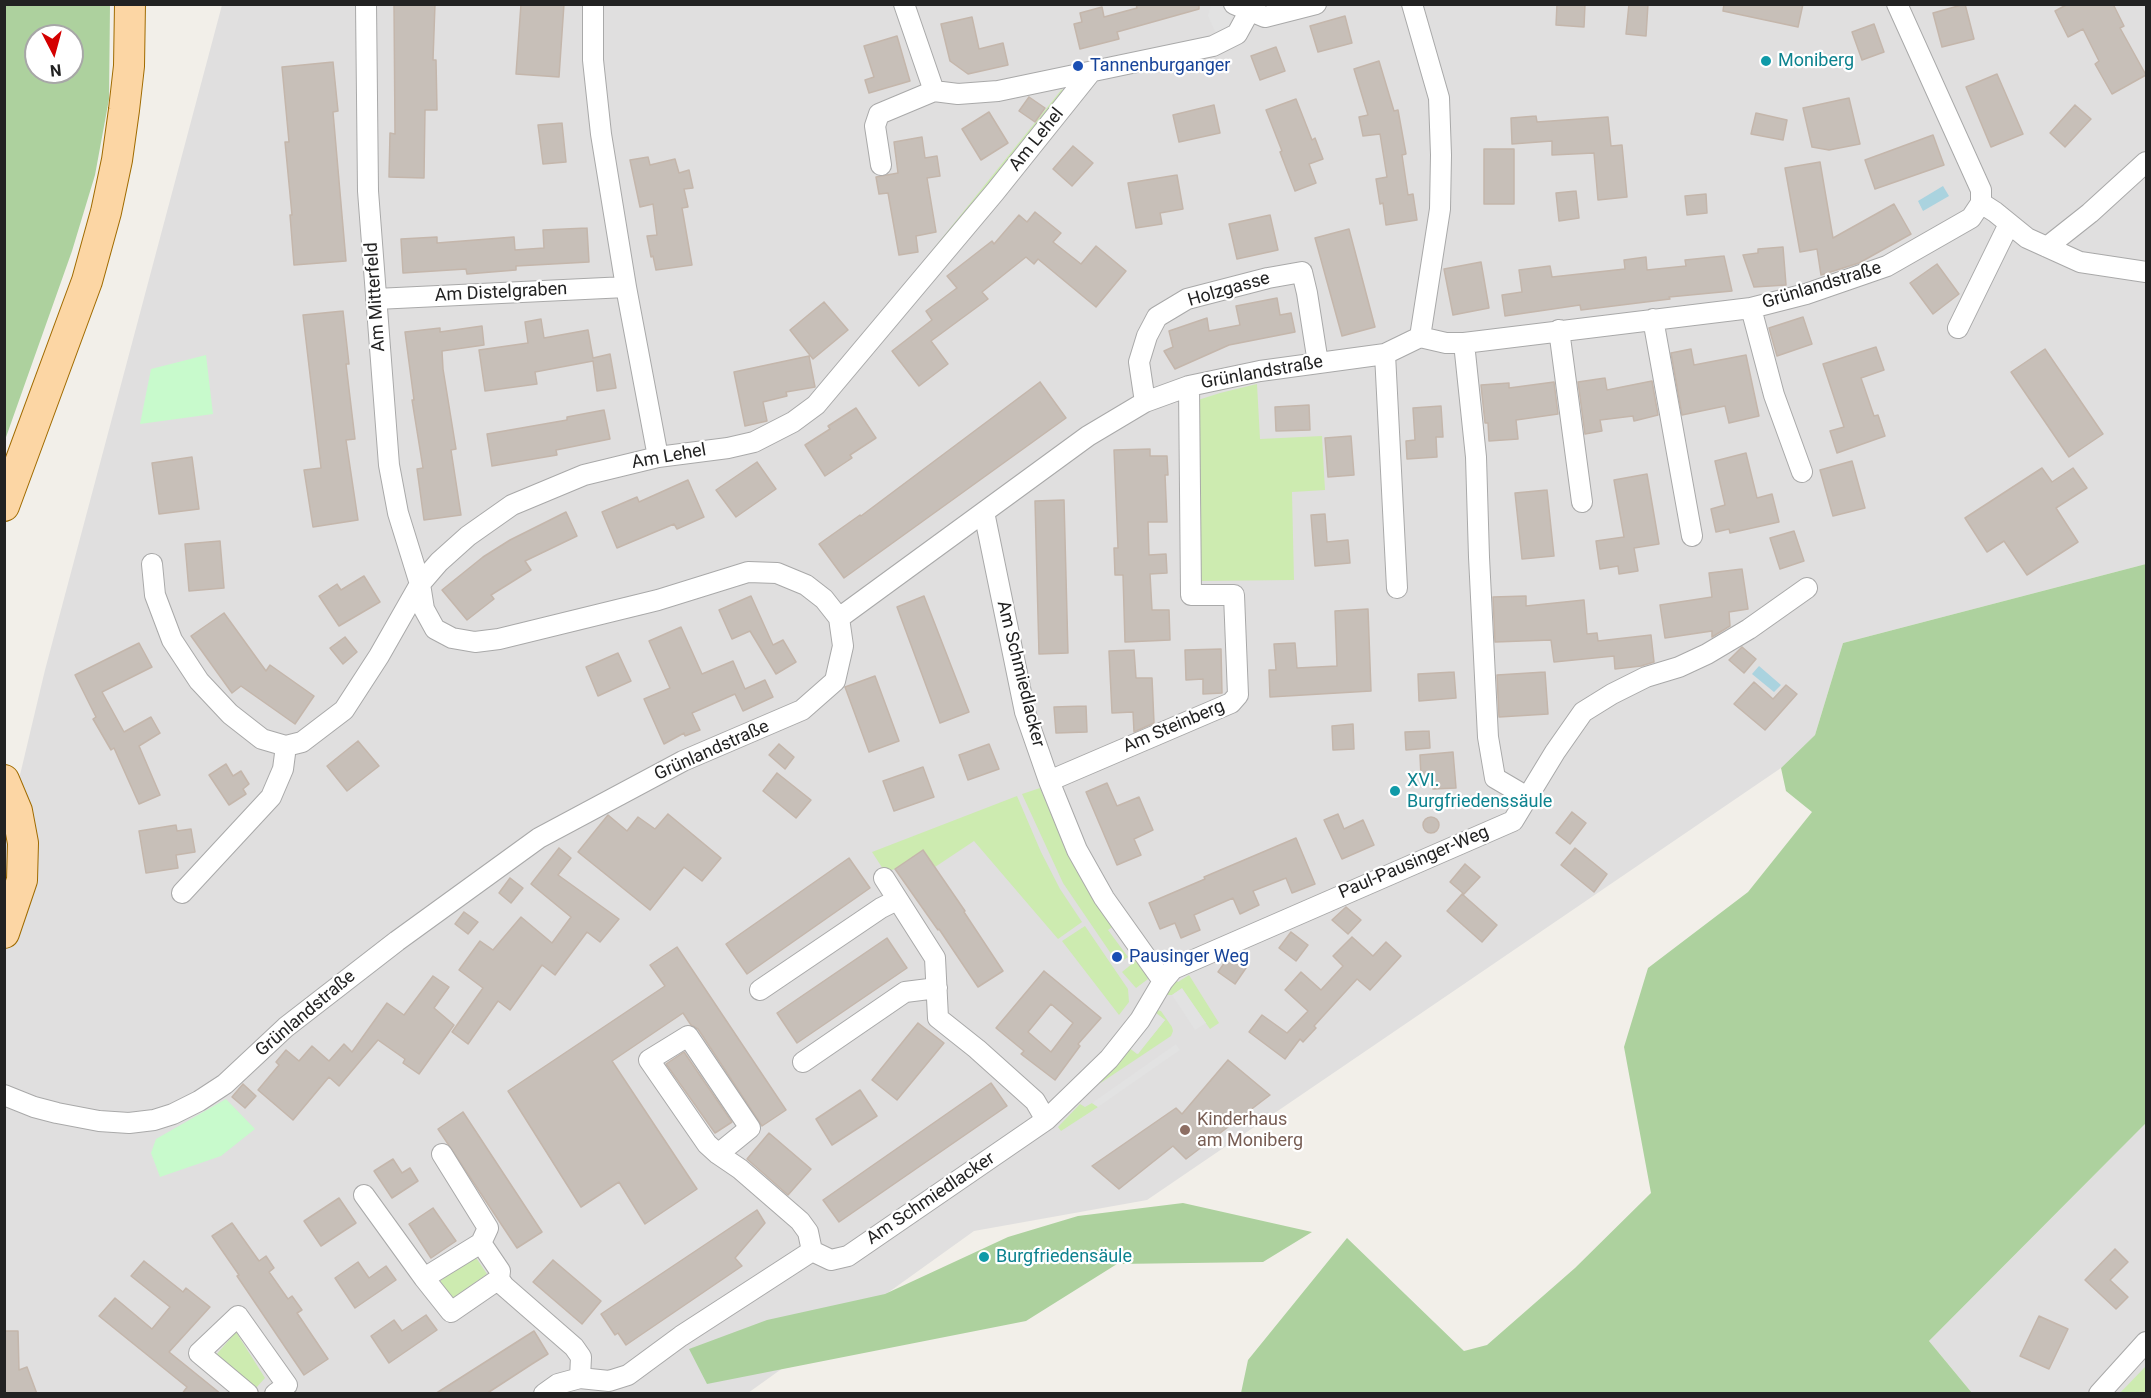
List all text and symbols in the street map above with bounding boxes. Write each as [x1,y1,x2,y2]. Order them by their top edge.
north arrow [24,24,84,84]
place label: Moniberg [1778,50,1854,72]
marker: Moniberg [1759,54,1773,68]
place label: Tannenburganger [1090,55,1230,77]
marker: Tannenburganger [1071,59,1085,73]
text: N [49,60,62,80]
street label: Am Lehel [1005,104,1069,176]
street label: Am Mitterfeld [361,242,391,352]
street label: Grünlandstraße [1760,258,1884,314]
street label: Holzgasse [1186,268,1272,312]
street label: Am Distelgraben [434,279,568,307]
street label: Grünlandstraße [1199,352,1325,394]
street label: Am Lehel [630,440,708,474]
street label: Am Schmiedlacker [991,599,1049,749]
street label: Am Steinberg [1120,696,1228,758]
street label: Grünlandstraße [651,716,773,786]
place label: XVI. Burgfriedenssäule [1407,770,1552,812]
marker: XVI. Burgfriedenssäule [1388,784,1402,798]
street label: Paul-Pausinger-Weg [1336,822,1492,904]
place label: Pausinger Weg [1129,946,1249,968]
marker: Pausinger Weg [1110,950,1124,964]
street label: Grünlandstraße [252,966,360,1062]
place label: Kinderhaus am Moniberg [1197,1109,1303,1152]
marker: Kinderhaus am Moniberg [1178,1123,1192,1137]
street label: Am Schmiedlacker [863,1148,999,1250]
place label: Burgfriedensäule [996,1246,1132,1268]
marker: Burgfriedensäule [977,1250,991,1264]

